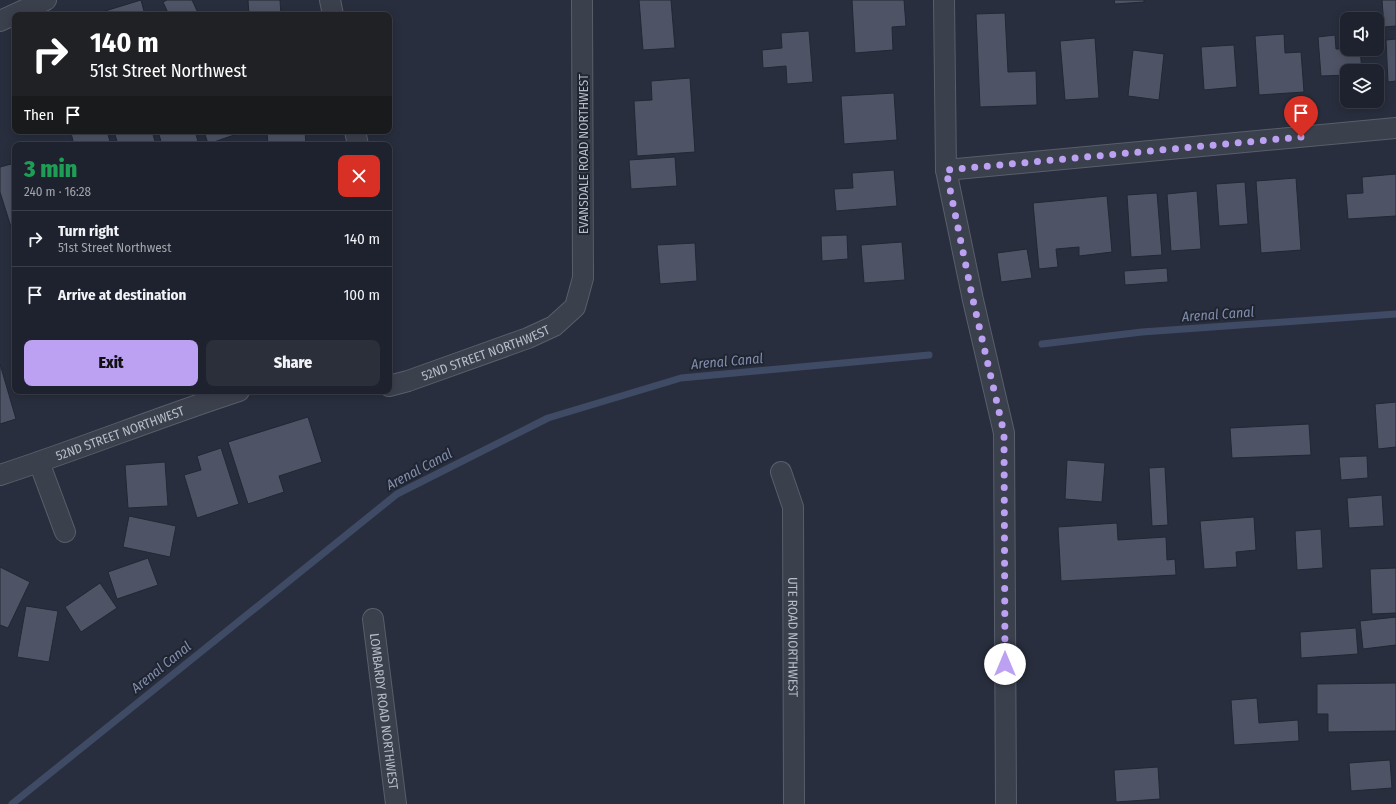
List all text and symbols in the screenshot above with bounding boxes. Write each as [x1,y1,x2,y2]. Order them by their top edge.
map controls [1340,12,1384,108]
button: sound [1340,12,1384,56]
text: 140 m [90,26,159,59]
icon: right [24,28,76,80]
text: 51st Street Northwest [90,60,247,82]
button: layers [1340,64,1384,108]
street label: EVANSDALE ROAD NORTHWEST [576,74,591,234]
pin [1284,96,1318,137]
icon: arrive [1290,102,1312,124]
icon: arrive [62,104,84,126]
text: Then [24,106,54,124]
text: 3 min [24,155,77,183]
button: close [338,155,380,197]
text: 240 m · 16:28 [24,184,91,199]
text: Turn right [58,222,119,240]
icon: right [24,228,46,250]
text: 140 m [344,230,380,248]
text: 51st Street Northwest [58,240,171,255]
icon: arrive [24,284,46,306]
text: Arrive at destination [58,286,186,304]
text: 100 m [343,286,380,304]
water label: Arenal Canal [1180,303,1255,326]
street label: 52ND STREET NORTHWEST [419,322,552,384]
button: Exit [24,340,198,386]
button: Share [206,340,380,386]
water label: Arenal Canal [689,350,764,373]
street label: 52ND STREET NORTHWEST [54,403,186,463]
water label: Arenal Canal [383,445,455,494]
street label: UTE ROAD NORTHWEST [785,577,801,697]
street label: LOMBARDY ROAD NORTHWEST [367,632,401,790]
water label: Arenal Canal [127,638,195,697]
position arrow [984,643,1026,685]

